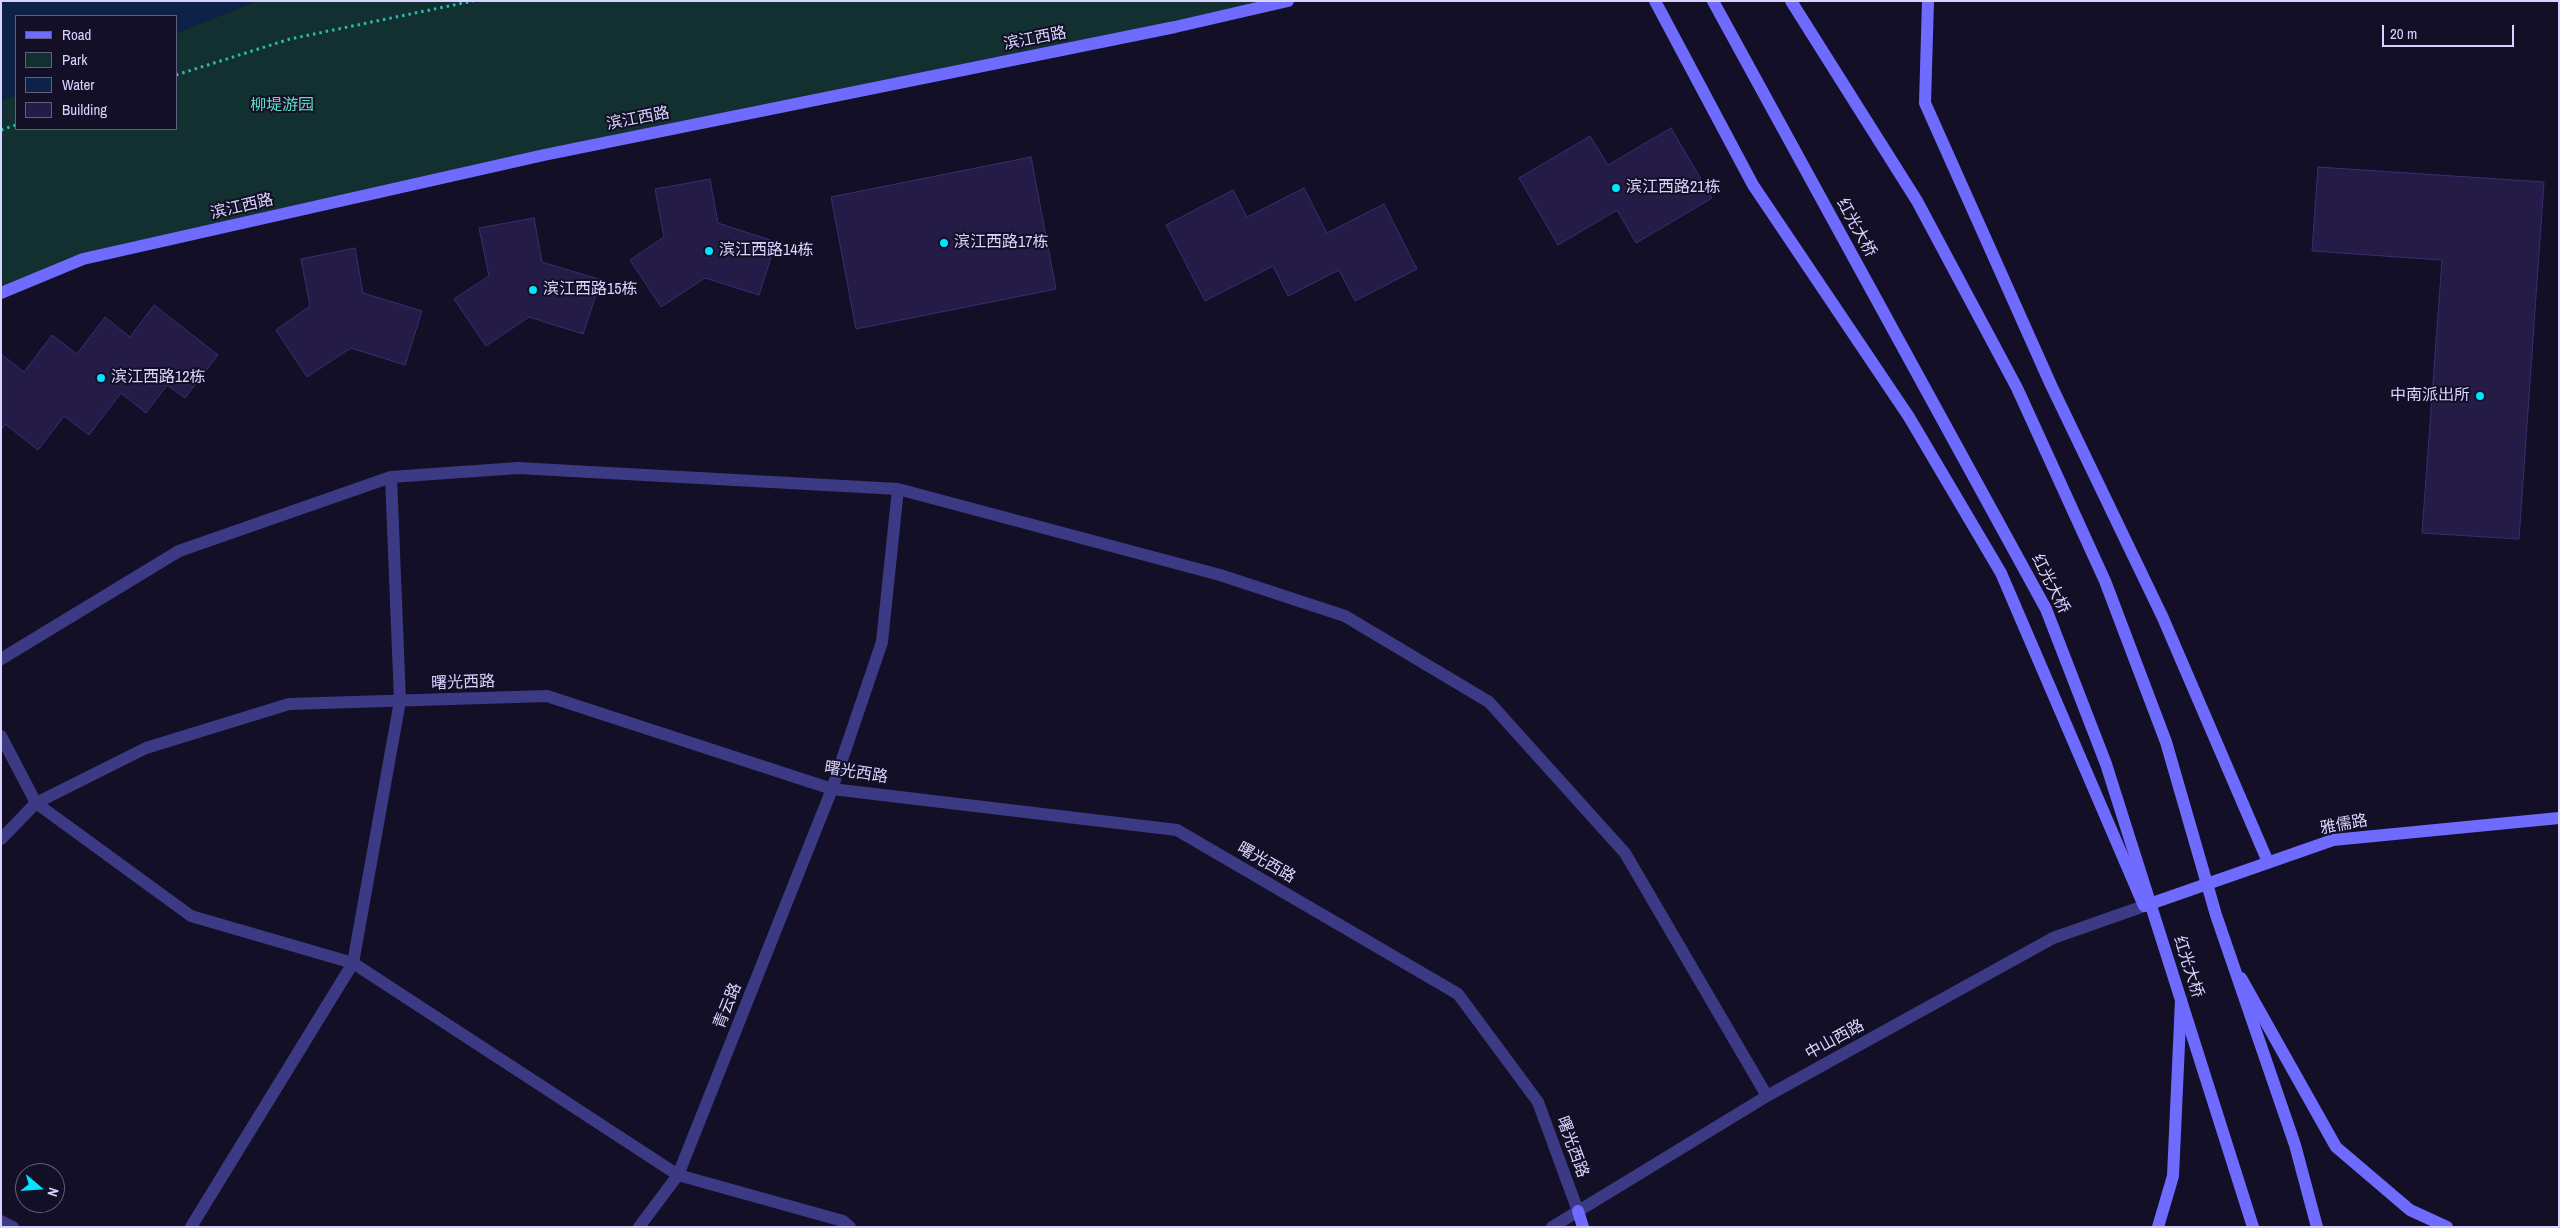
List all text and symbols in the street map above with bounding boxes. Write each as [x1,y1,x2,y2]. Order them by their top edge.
legend [15,15,178,130]
scale bar [2385,15,2518,47]
street label: 滨江西路 [1002,23,1068,55]
text: 20 m [2390,23,2417,44]
text: Road [62,24,91,45]
text: Park [62,49,87,70]
text: Water [62,74,94,95]
park label: 柳堤游园 [250,96,314,116]
text: Building [62,99,107,120]
street label: 滨江西路 [605,103,671,135]
place label: 滨江西路21栋 [1626,178,1721,198]
marker: 滨江西路21栋 [1610,182,1622,194]
street label: 滨江西路 [209,190,275,224]
street label: 红光大桥 [1832,195,1880,261]
place label: 滨江西路17栋 [954,233,1049,253]
marker: 滨江西路17栋 [938,237,950,249]
place label: 滨江西路14栋 [719,241,814,261]
marker: 滨江西路14栋 [703,245,715,257]
place label: 滨江西路15栋 [543,280,638,300]
marker: 滨江西路15栋 [527,284,539,296]
place label: 滨江西路12栋 [111,368,206,388]
marker: 滨江西路12栋 [95,372,107,384]
place label: 中南派出所 [2390,386,2470,406]
marker: 中南派出所 [2474,390,2486,402]
street label: 红光大桥 [2027,551,2073,617]
street label: 曙光西路 [431,672,495,694]
street label: 曙光西路 [823,759,889,787]
street label: 雅儒路 [2319,811,2369,839]
street label: 曙光西路 [1233,839,1299,887]
street label: 红光大桥 [2169,934,2207,1000]
street label: 青云路 [710,980,746,1032]
street label: 中山西路 [1802,1016,1868,1064]
street label: 曙光西路 [1552,1114,1592,1180]
north arrow [15,1163,65,1213]
text: N [43,1186,63,1199]

